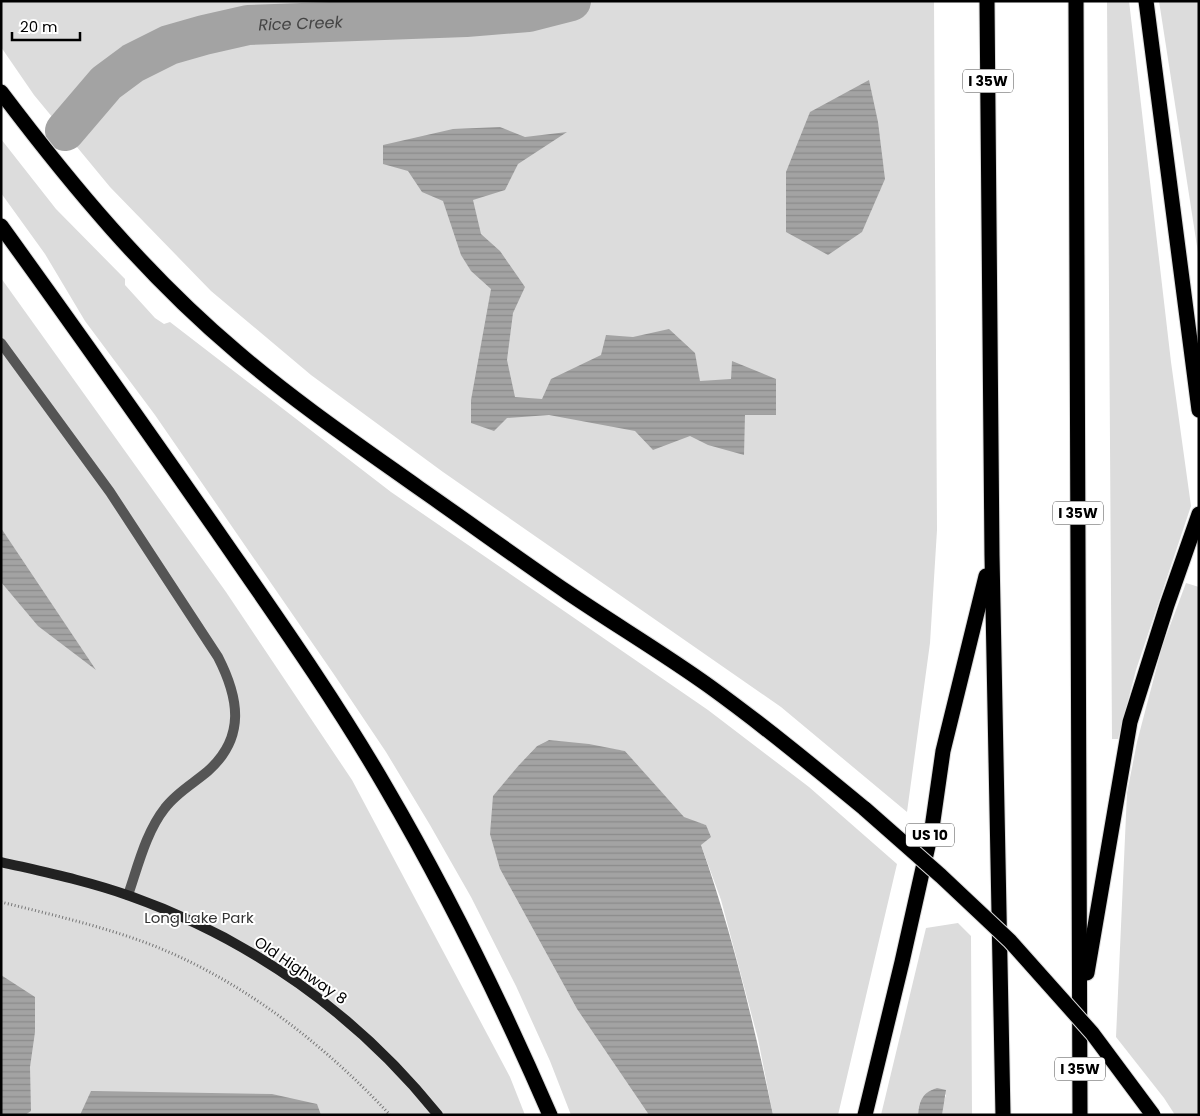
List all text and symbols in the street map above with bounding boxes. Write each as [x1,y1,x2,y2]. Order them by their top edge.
scale bar [12,10,80,42]
water label: Rice Creek [258,10,344,36]
text: 20 m [20,16,58,37]
road number: I 35W [963,70,1013,92]
road number: I 35W [1053,502,1103,524]
road number: US 10 [906,824,954,846]
park label: Long Lake Park [144,907,254,928]
street label: Old Highway 8 [250,931,352,1009]
road number: I 35W [1055,1058,1105,1080]

